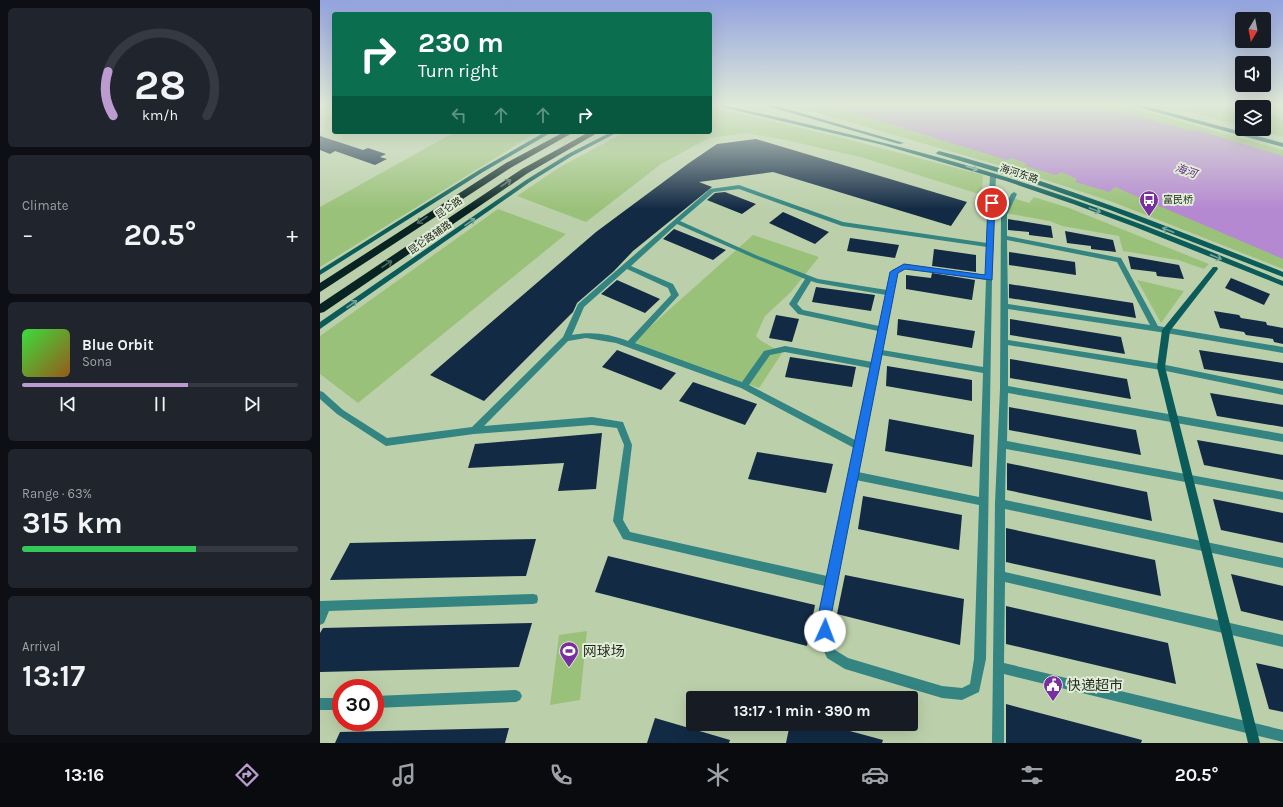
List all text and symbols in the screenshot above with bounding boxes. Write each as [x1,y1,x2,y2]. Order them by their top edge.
north arrow [1235,12,1271,48]
map controls [1235,12,1271,136]
text: 230 m [418,26,504,59]
icon: right [352,28,404,80]
button: sound [1235,56,1271,92]
text: 28 [134,60,186,108]
text: Turn right [418,60,498,82]
button: layers [1235,100,1271,136]
icon: left [448,104,470,126]
icon: ahead [490,104,512,126]
icon: ahead [532,104,554,126]
icon: right [574,104,596,126]
text: km/h [142,106,178,123]
water label: 海河 [1173,161,1200,181]
street label: 海河东路 [998,162,1040,186]
one-way arrow [965,165,978,173]
one-way arrow [501,179,512,187]
pin [975,186,1009,220]
bus stop icon: 富民桥 [1138,189,1160,217]
icon: arrive [981,192,1003,214]
place label: 富民桥 [1163,194,1193,206]
street label: 昆仑路 [433,195,465,221]
text: Climate [22,198,68,213]
one-way arrow [1089,206,1101,214]
one-way arrow [417,216,428,225]
text: 20.5° [124,217,196,253]
one-way arrow [464,217,475,226]
street label: 昆仑路辅路 [406,219,454,257]
text: − [22,222,34,248]
text: + [286,222,298,248]
one-way arrow [1163,226,1175,234]
one-way arrow [1210,253,1222,261]
one-way arrow [381,260,392,268]
one-way arrow [346,300,357,308]
text: Blue Orbit [82,336,154,354]
text: Sona [82,354,112,369]
icon: previous [57,393,79,415]
icon: pause [149,393,171,415]
icon: next [241,393,263,415]
text: Range · 63% [22,486,92,501]
text: 315 km [22,505,123,541]
position arrow [804,610,846,652]
text: Arrival [22,639,60,654]
sports icon: 网球场 [558,640,580,668]
place label: 网球场 [583,643,625,660]
text: 13:17 [22,658,85,694]
public building icon: 快递超市 [1042,674,1064,702]
place label: 快递超市 [1067,677,1123,694]
speed limit sign: 30 [332,679,384,731]
text: 13:17 · 1 min · 390 m [734,702,870,720]
icon: directions [233,761,261,789]
icon: music [390,761,418,789]
icon: phone [547,761,575,789]
icon: climate [704,761,732,789]
icon: car [861,761,889,789]
icon: filters [1018,761,1046,789]
text: 13:16 [64,764,104,786]
text: 20.5° [1175,764,1218,786]

